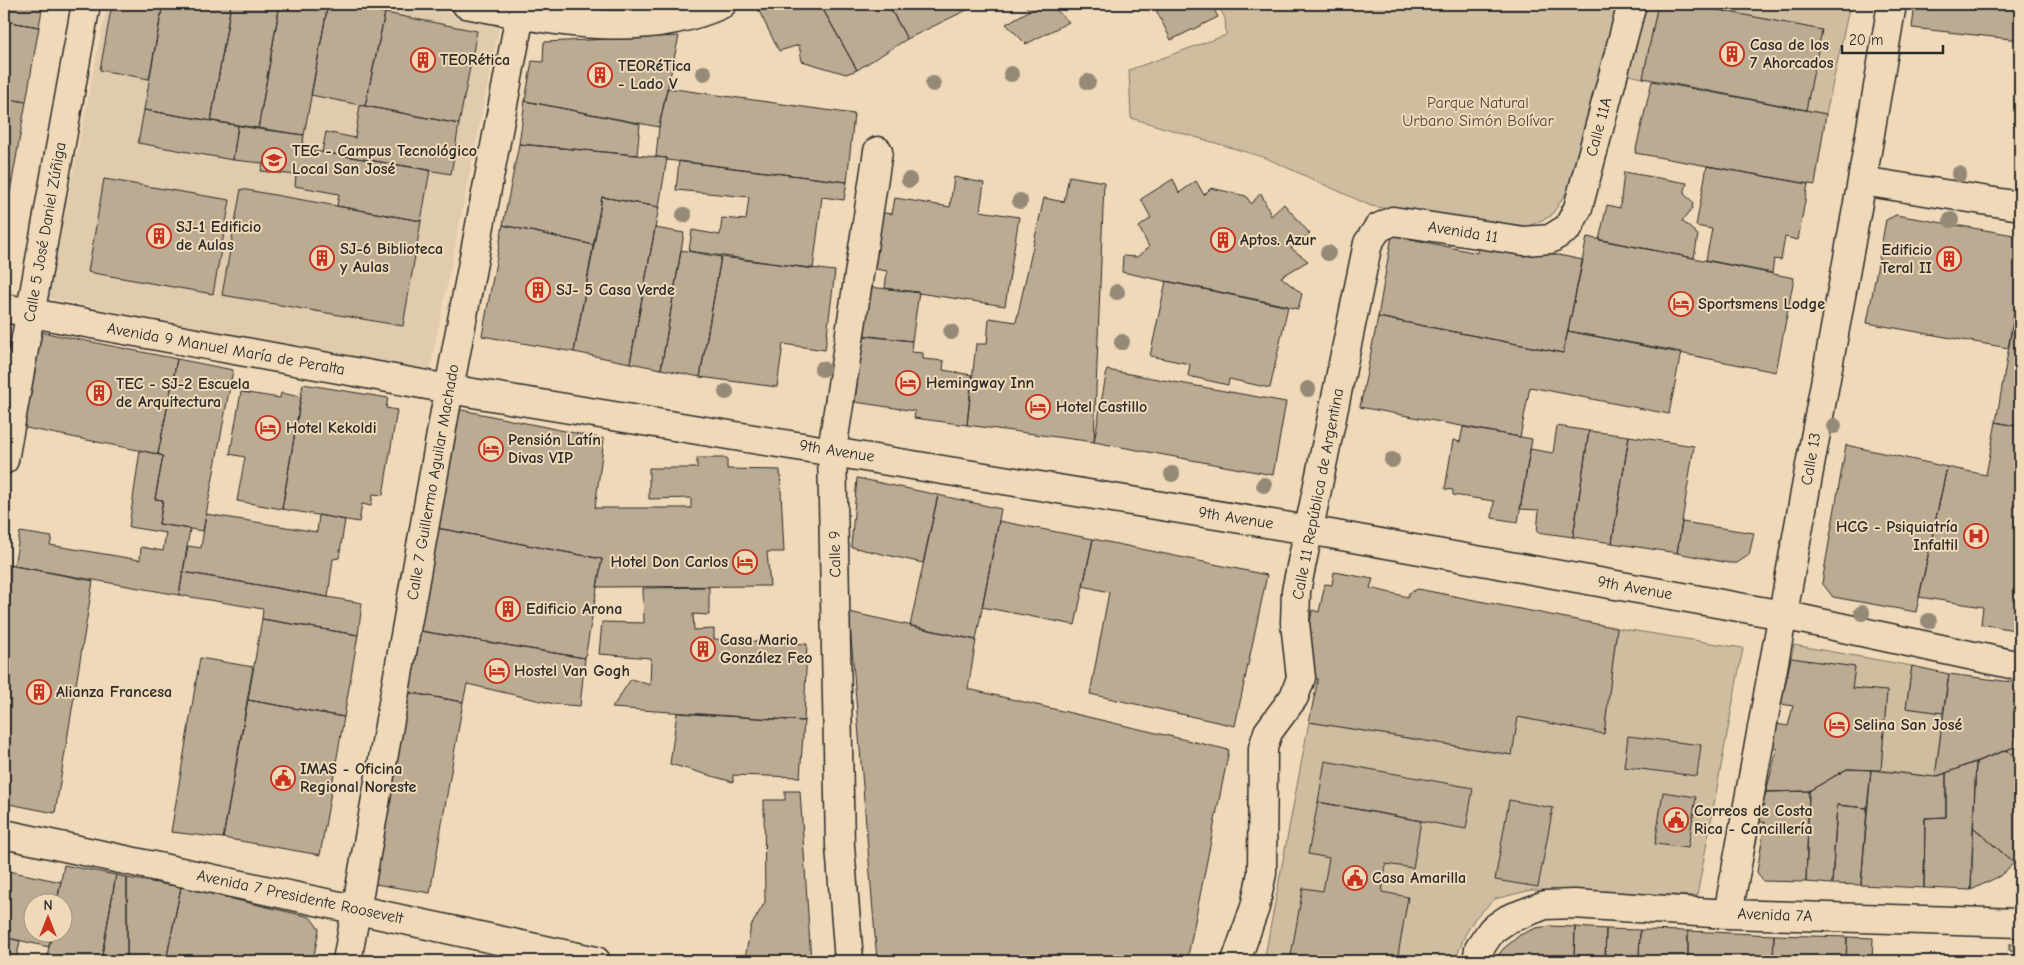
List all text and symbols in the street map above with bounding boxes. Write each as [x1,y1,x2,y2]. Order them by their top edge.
scale bar [1842,22,1943,54]
text: 20 m [1849,31,1883,49]
place label: Casa de los 7 Ahorcados [1750,36,1834,72]
building icon: Casa de los 7 Ahorcados [1719,41,1745,67]
building icon: TEORética [410,47,436,73]
place label: TEORética [440,51,510,69]
place label: TEORéTica - Lado V [618,57,691,93]
building icon: TEORéTica - Lado V [587,62,613,88]
park label: Parque Natural Urbano Simón Bolívar [1402,94,1555,130]
street label: Calle 11A [1582,95,1616,159]
street label: Calle 5 José Daniel Zúñiga [20,141,70,323]
place label: TEC - Campus Tecnológico Local San José [292,142,477,178]
school or university icon: TEC - Campus Tecnológico Local San José [261,147,287,173]
place label: SJ-1 Edificio de Aulas [176,218,261,254]
street label: Avenida 11 [1427,218,1499,246]
building icon: SJ-1 Edificio de Aulas [146,223,172,249]
building icon: Aptos. Azur [1210,227,1236,253]
place label: Aptos. Azur [1240,231,1317,249]
place label: SJ-6 Biblioteca y Aulas [340,240,443,276]
place label: Edificio Teral II [1881,241,1932,277]
building icon: SJ-6 Biblioteca y Aulas [309,245,335,271]
building icon: Edificio Teral II [1936,246,1962,272]
building icon: SJ- 5 Casa Verde [525,277,551,303]
place label: SJ- 5 Casa Verde [556,281,675,299]
hotel icon: Sportsmens Lodge [1668,291,1694,317]
place label: Sportsmens Lodge [1698,295,1825,313]
street label: Avenida 9 Manuel María de Peralta [106,319,346,379]
street label: Calle 7 Guillermo Aguilar Machado [403,363,463,601]
hotel icon: Hemingway Inn [895,370,921,396]
place label: Hemingway Inn [926,374,1034,392]
place label: TEC - SJ-2 Escuela de Arquitectura [116,375,250,411]
building icon: TEC - SJ-2 Escuela de Arquitectura [86,380,112,406]
street label: Calle 11 República de Argentina [1289,387,1347,601]
hotel icon: Hotel Castillo [1025,394,1051,420]
place label: Hotel Castillo [1056,398,1147,416]
hotel icon: Hotel Kekoldi [255,415,281,441]
place label: Hotel Kekoldi [286,419,377,437]
place label: Pensión Latín Divas VIP [508,431,601,467]
street label: Calle 13 [1798,431,1824,487]
hotel icon: Pensión Latín Divas VIP [478,436,504,462]
street label: 9th Avenue [798,436,876,466]
street label: 9th Avenue [1197,503,1275,533]
place label: HCG - Psiquiatría Infaltil [1836,518,1958,554]
hospital icon: HCG - Psiquiatría Infaltil [1963,523,1989,549]
street label: Calle 9 [826,530,844,578]
hotel icon: Hotel Don Carlos [732,549,758,575]
place label: Hotel Don Carlos [611,553,728,571]
street label: 9th Avenue [1596,573,1674,603]
building icon: Edificio Arona [495,596,521,622]
place label: Edificio Arona [526,600,622,618]
place label: Casa Mario González Feo [720,631,813,667]
building icon: Casa Mario González Feo [690,636,716,662]
hotel icon: Hostel Van Gogh [484,658,510,684]
place label: Hostel Van Gogh [514,662,630,680]
building icon: Alianza Francesa [26,679,52,705]
place label: Alianza Francesa [56,683,172,701]
hotel icon: Selina San José [1824,712,1850,738]
place label: Selina San José [1854,716,1963,734]
place label: IMAS - Oficina Regional Noreste [300,760,417,796]
public building icon: IMAS - Oficina Regional Noreste [270,765,296,791]
place label: Correos de Costa Rica - Cancillería [1694,802,1813,838]
public building icon: Correos de Costa Rica - Cancillería [1663,807,1689,833]
public building icon: Casa Amarilla [1342,865,1368,891]
street label: Avenida 7 Presidente Roosevelt [195,866,405,928]
place label: Casa Amarilla [1372,869,1466,887]
north arrow [22,892,72,942]
text: N [43,897,53,914]
street label: Avenida 7A [1737,905,1813,925]

